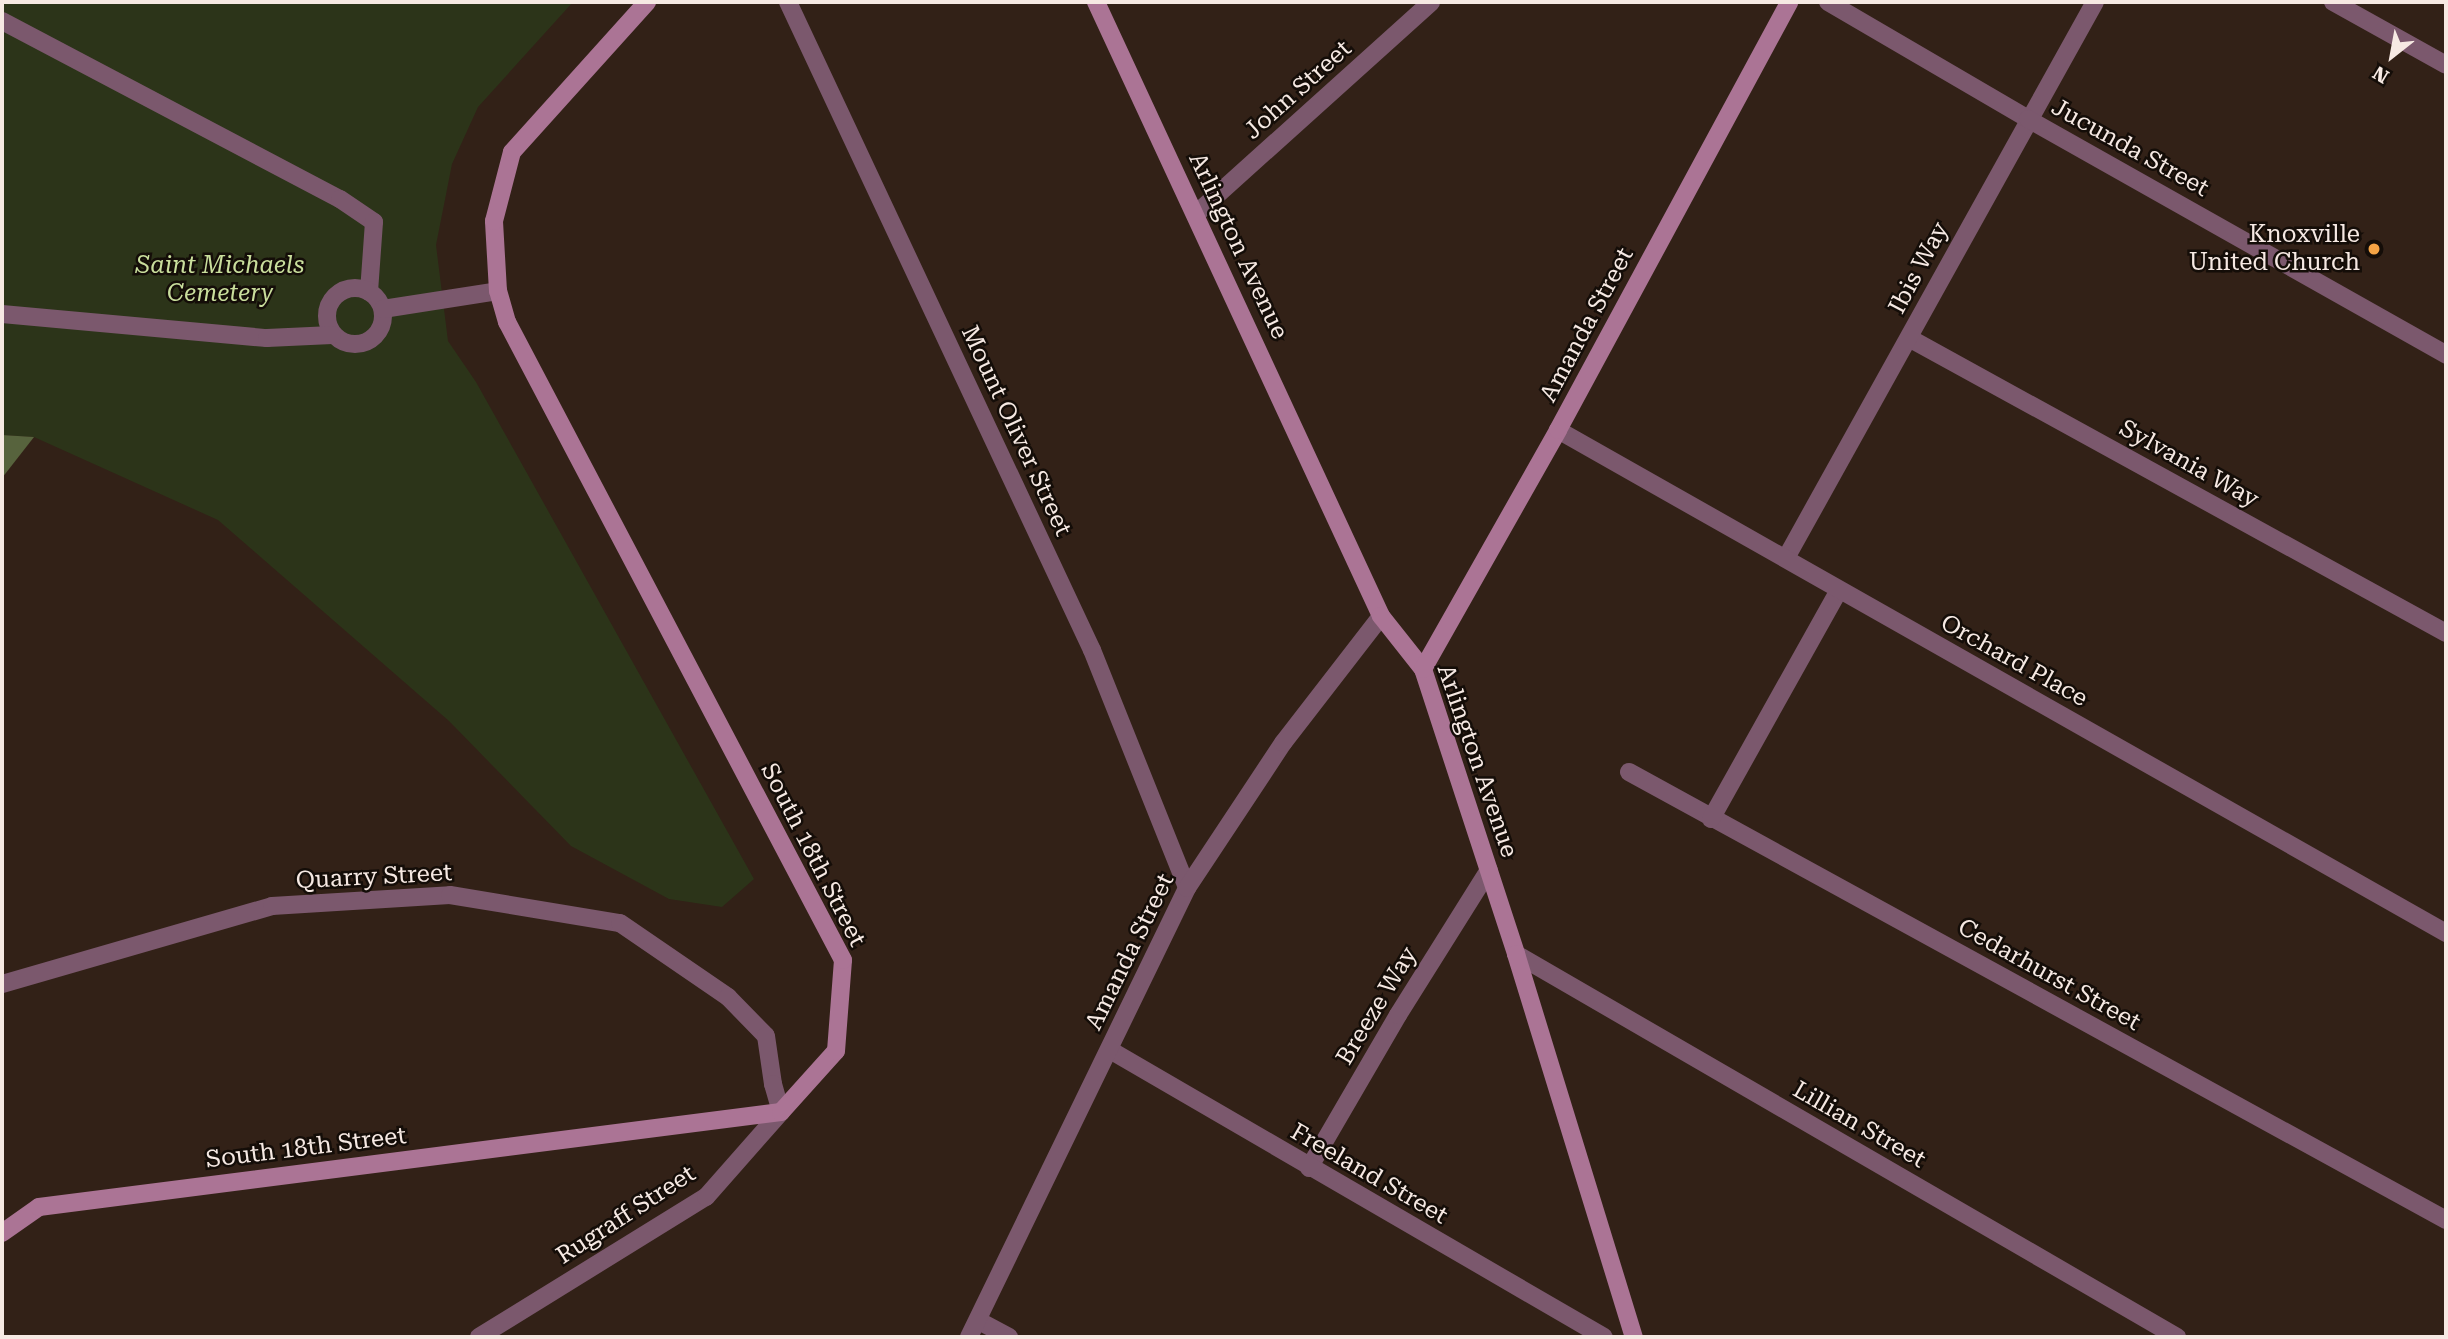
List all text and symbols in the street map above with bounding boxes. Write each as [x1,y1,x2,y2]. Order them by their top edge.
north arrow [2357,21,2427,91]
street label: John Street [1239,35,1357,145]
text: N [2369,61,2393,88]
street label: Jucunda Street [2046,93,2214,203]
street label: Arlington Avenue [1182,148,1294,344]
street label: Ibis Way [1883,217,1955,319]
place label: Knoxville United Church [2189,221,2360,277]
marker: Knoxville United Church [2366,241,2382,257]
street label: Amanda Street [1534,243,1640,407]
park label: Saint Michaels Cemetery [135,252,305,308]
street label: Mount Oliver Street [955,321,1077,541]
street label: Sylvania Way [2114,414,2264,514]
street label: Orchard Place [1935,609,2093,713]
street label: Arlington Avenue [1430,661,1524,861]
street label: South 18th Street [754,759,872,951]
street label: Quarry Street [295,859,453,895]
street label: Amanda Street [1080,869,1180,1035]
street label: Cedarhurst Street [1953,913,2145,1037]
street label: Breeze Way [1331,942,1423,1070]
street label: Lillian Street [1788,1075,1930,1175]
street label: Freeland Street [1285,1117,1453,1231]
street label: South 18th Street [204,1121,408,1175]
street label: Rugraff Street [551,1159,701,1271]

